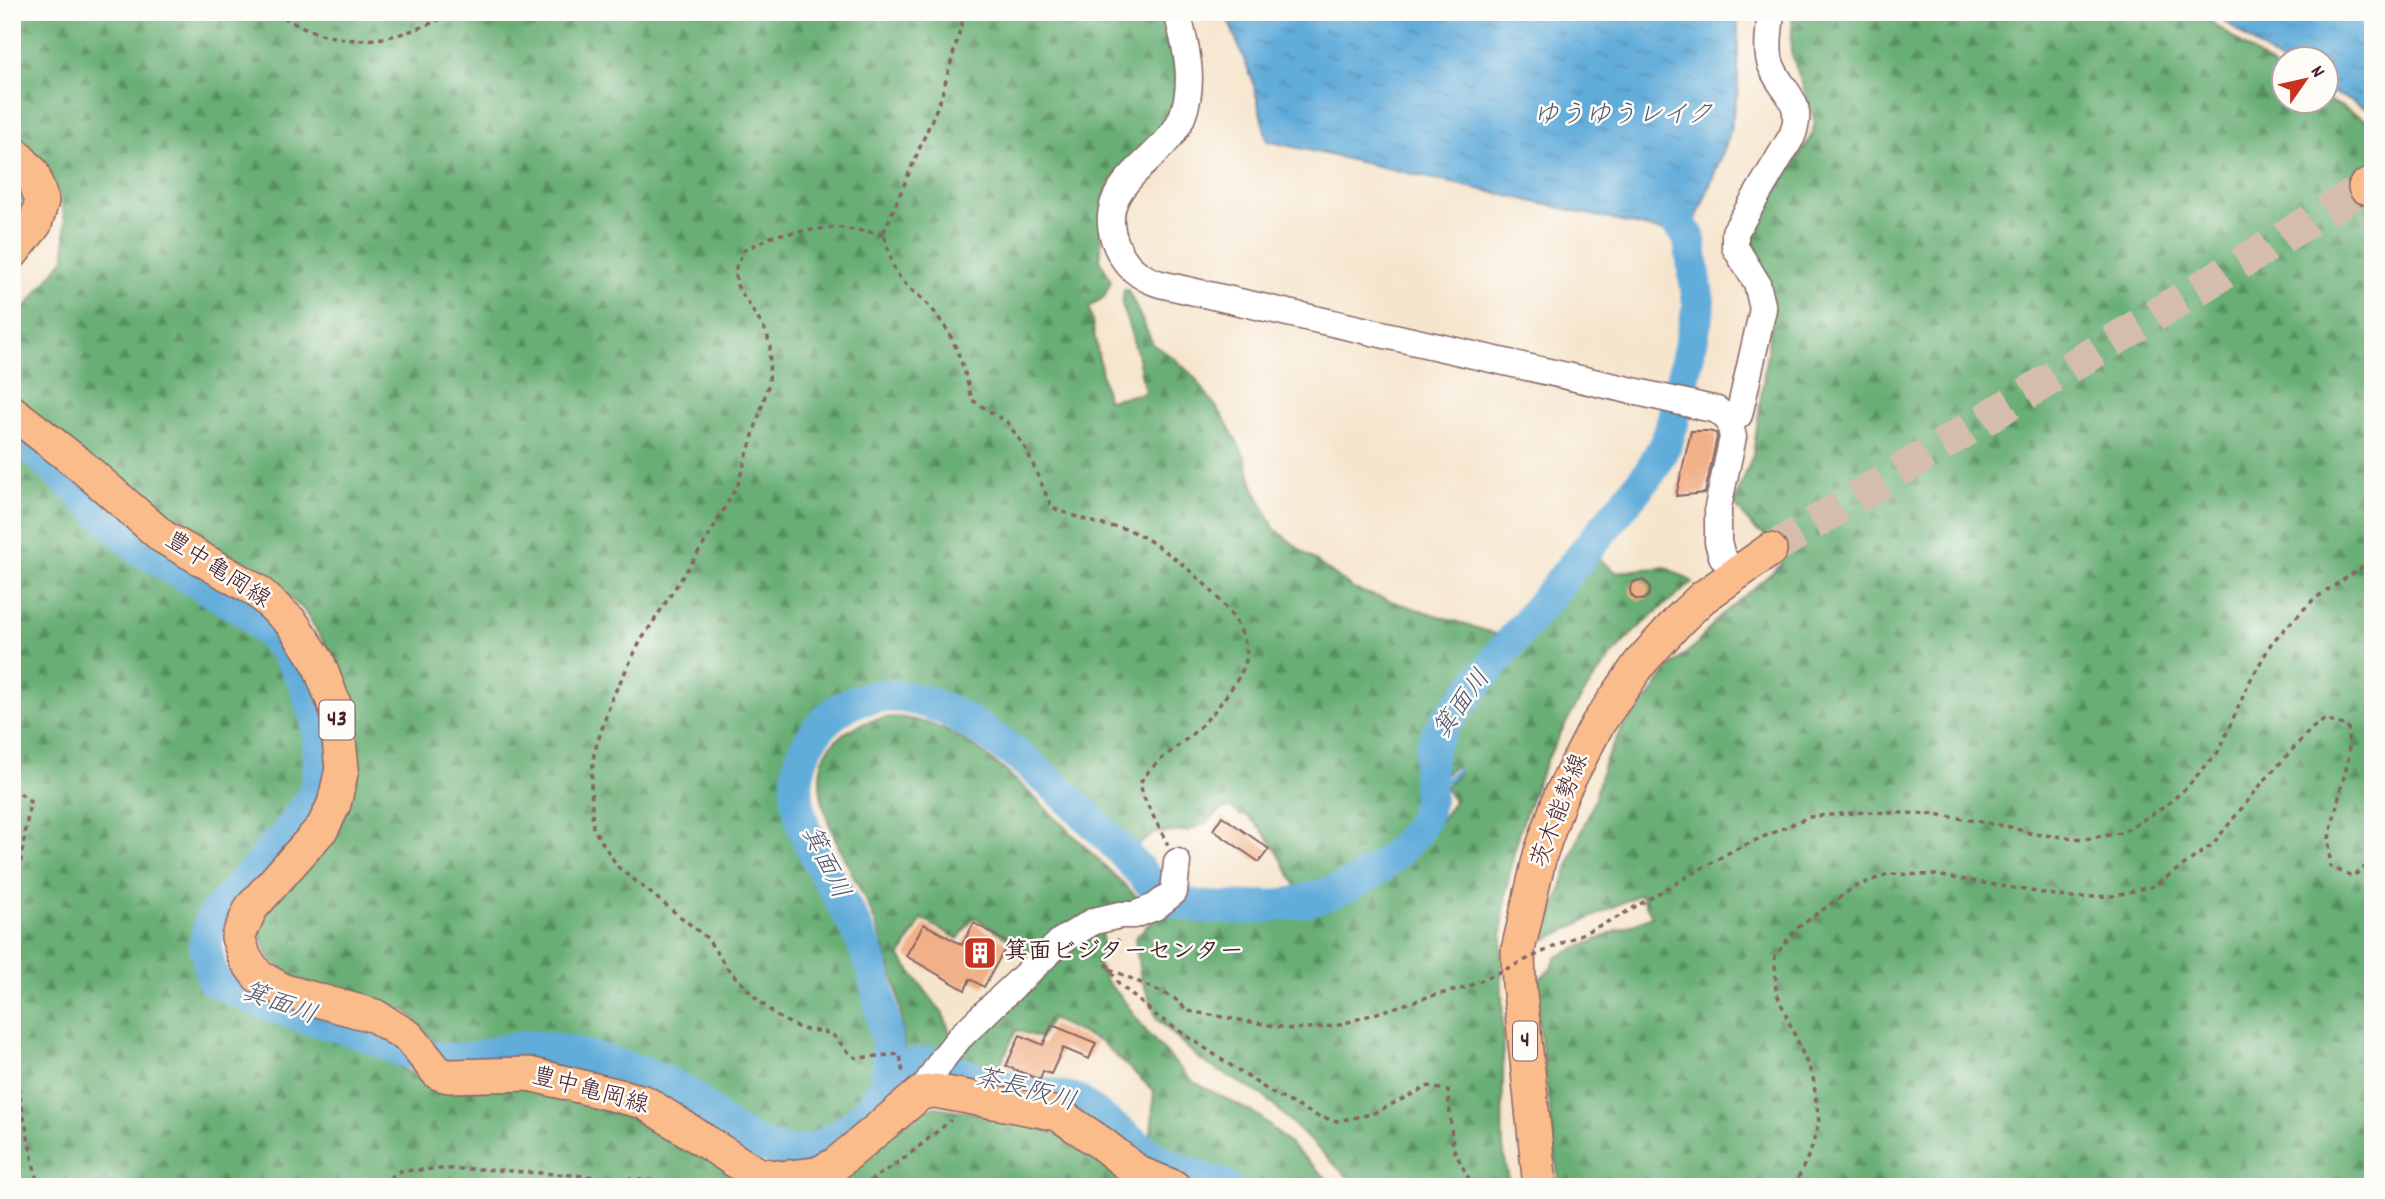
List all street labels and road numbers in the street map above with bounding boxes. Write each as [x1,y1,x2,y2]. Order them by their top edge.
street label: 豊中亀岡線 [157,524,277,618]
road number: 43 [320,700,354,740]
street label: 茨木能勢線 [1524,749,1598,873]
road number: 4 [1513,1022,1537,1060]
street label: 豊中亀岡線 [528,1060,652,1124]

